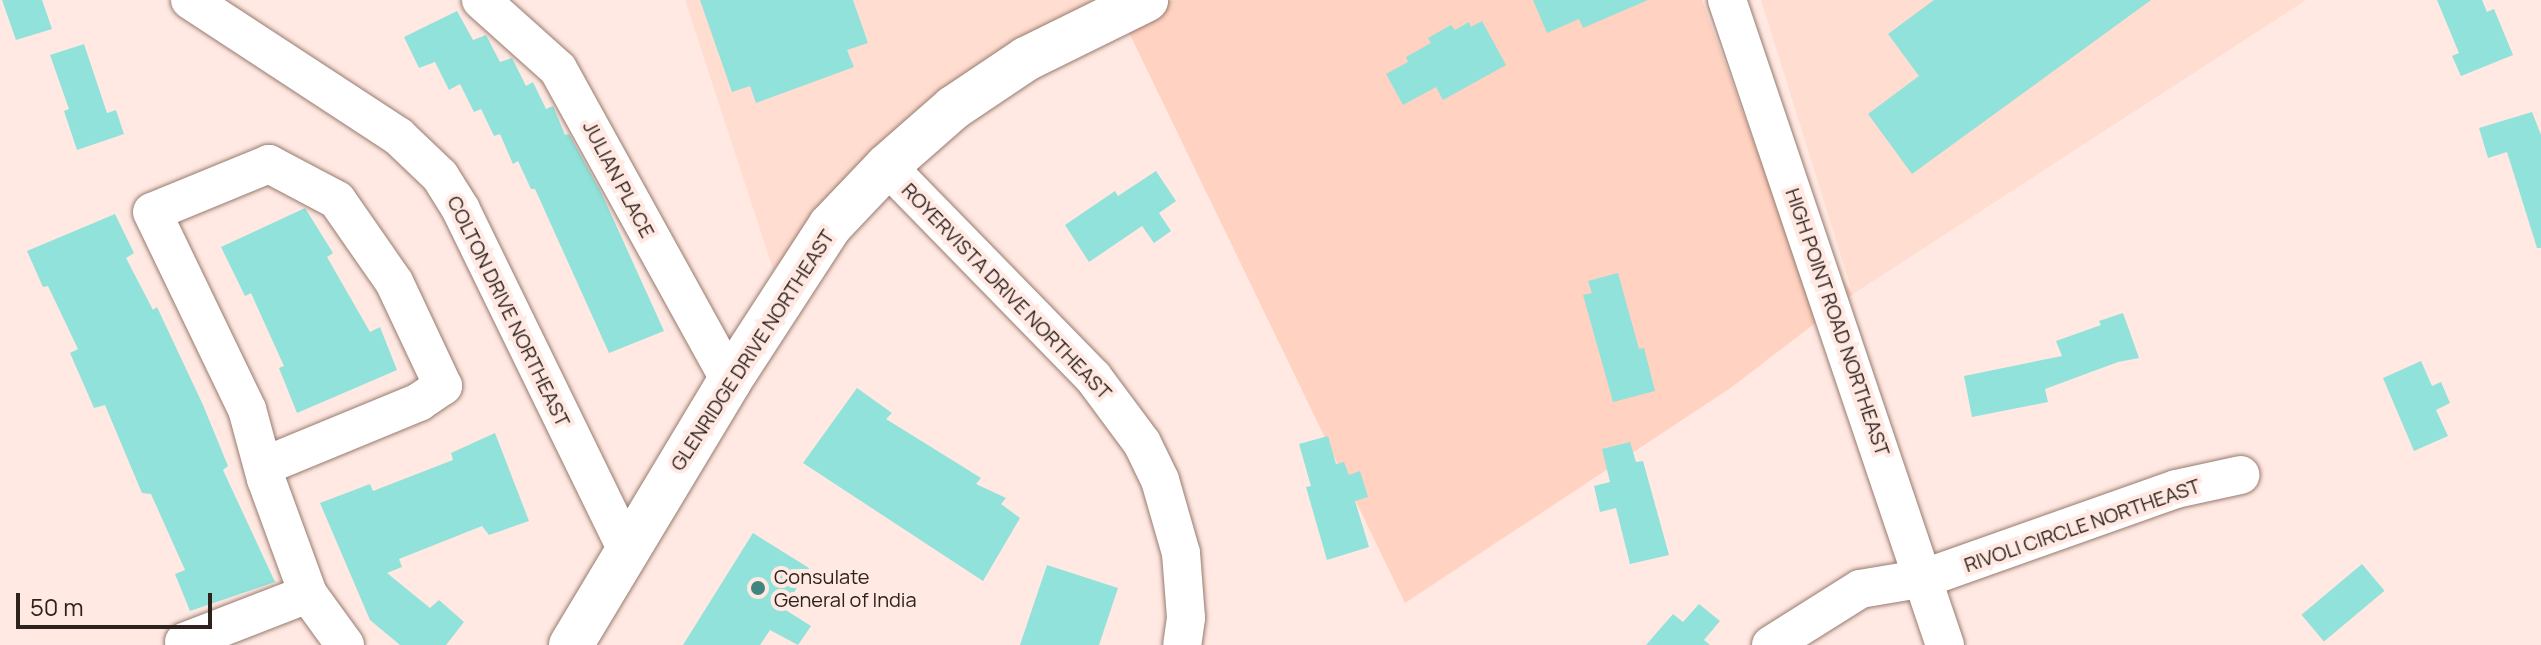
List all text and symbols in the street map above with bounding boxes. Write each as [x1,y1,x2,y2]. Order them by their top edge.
street label: JULIAN PLACE [578,116,660,242]
street label: ROYERVISTA DRIVE NORTHEAST [897,178,1117,404]
street label: HIGH POINT ROAD NORTHEAST [1781,185,1895,459]
street label: COLTON DRIVE NORTHEAST [443,192,575,430]
street label: GLENRIDGE DRIVE NORTHEAST [665,225,839,475]
street label: RIVOLI CIRCLE NORTHEAST [1961,473,2203,577]
place label: Consulate General of India [774,564,917,611]
scale bar [20,577,216,627]
marker: Consulate General of India [749,579,767,597]
text: 50 m [30,590,84,623]

